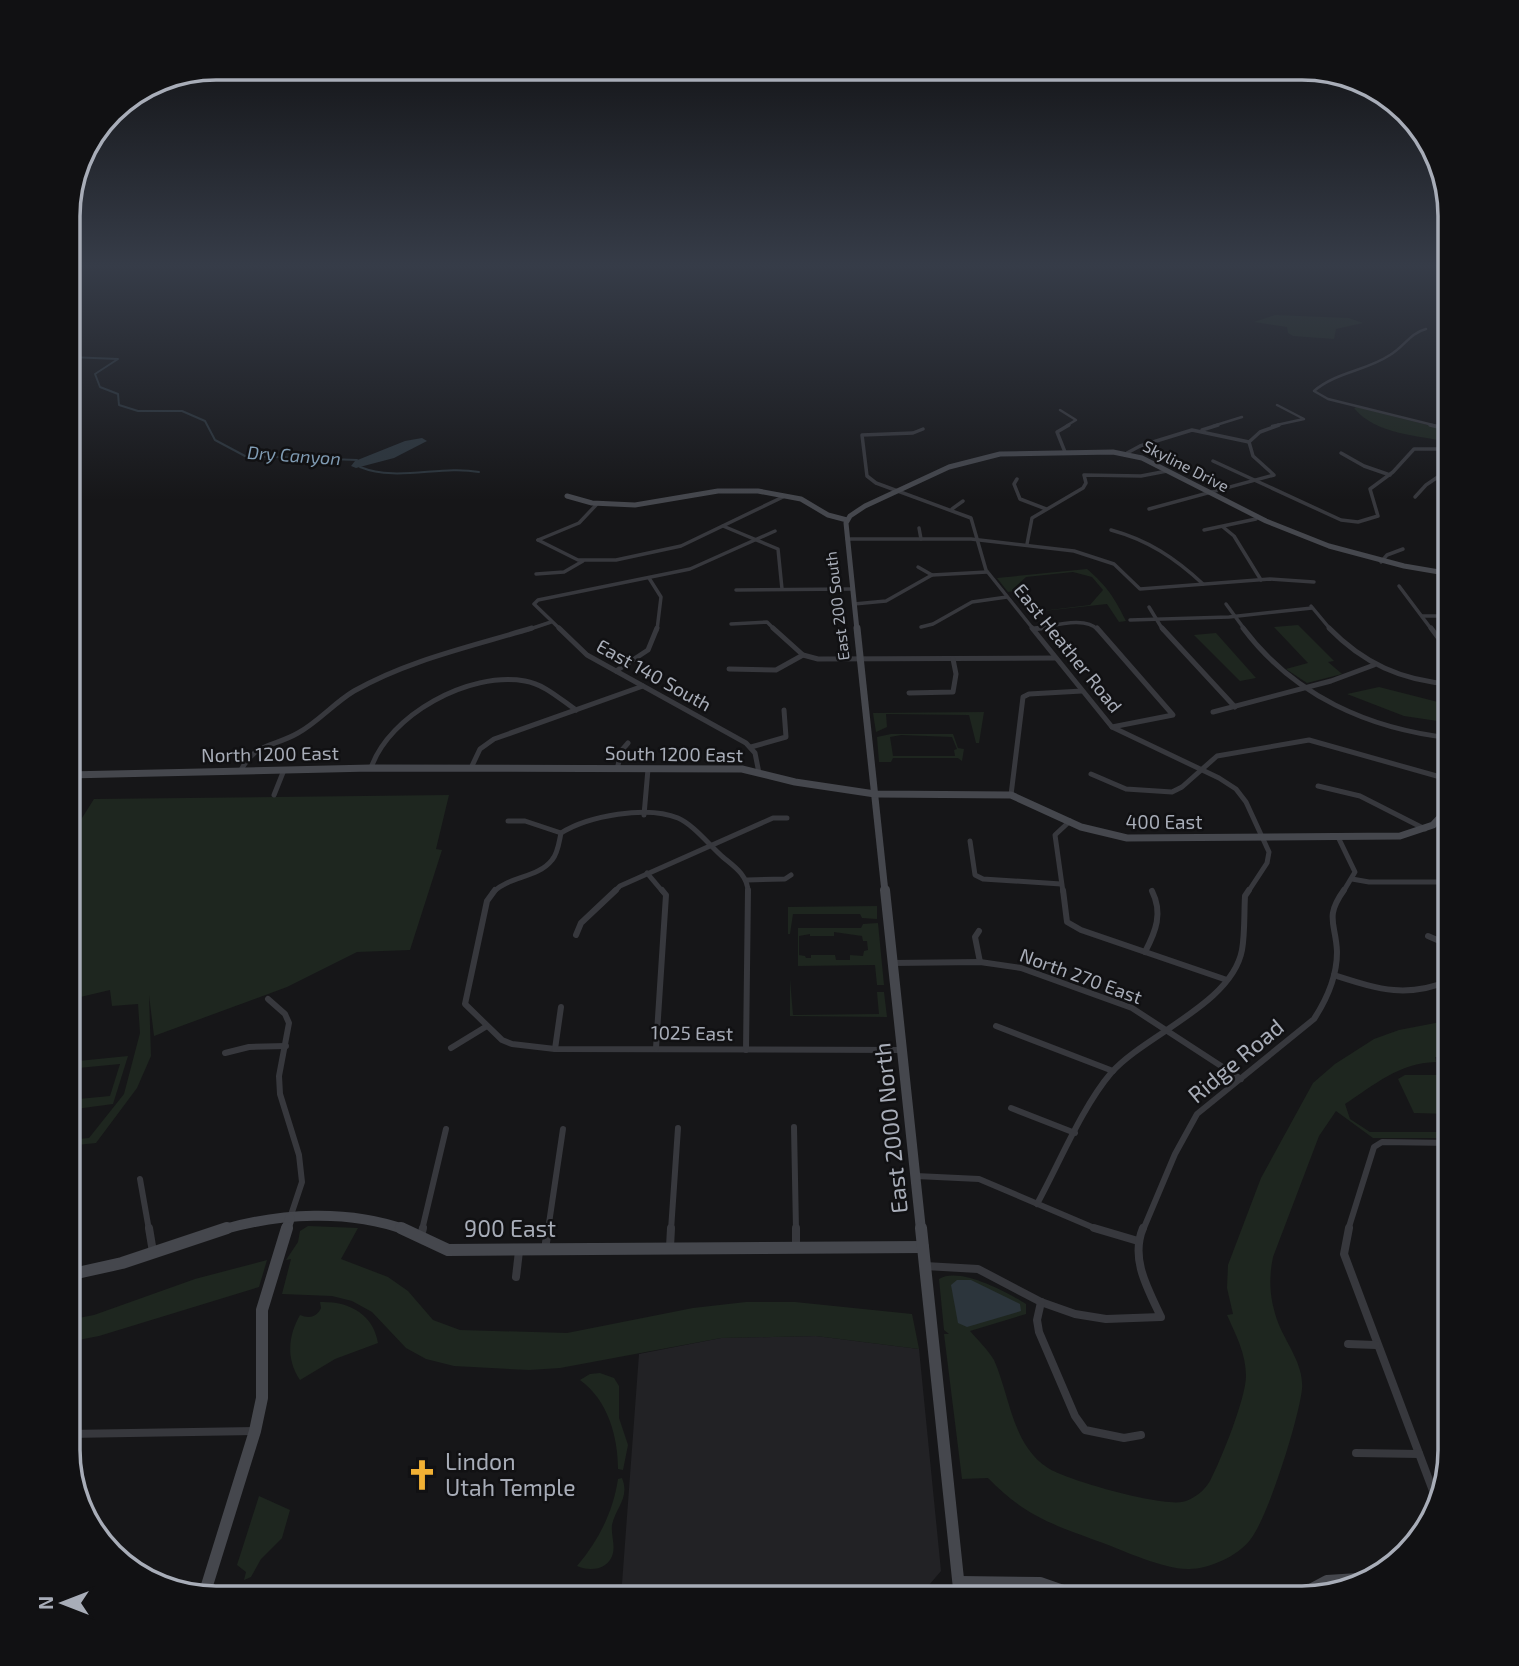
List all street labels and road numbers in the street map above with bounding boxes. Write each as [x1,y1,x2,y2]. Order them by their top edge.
street label: Skyline Drive [1140,436,1232,495]
street label: East 200 South [820,550,853,662]
street label: East Heather Road [1009,579,1127,717]
street label: East 140 South [593,634,716,716]
street label: North 1200 East [201,741,339,766]
street label: South 1200 East [605,741,743,766]
street label: 400 East [1126,810,1202,833]
street label: North 270 East [1017,943,1145,1008]
street label: Ridge Road [1182,1012,1289,1108]
street label: 1025 East [651,1020,733,1045]
street label: East 2000 North [867,1041,913,1215]
street label: 900 East [464,1214,556,1242]

